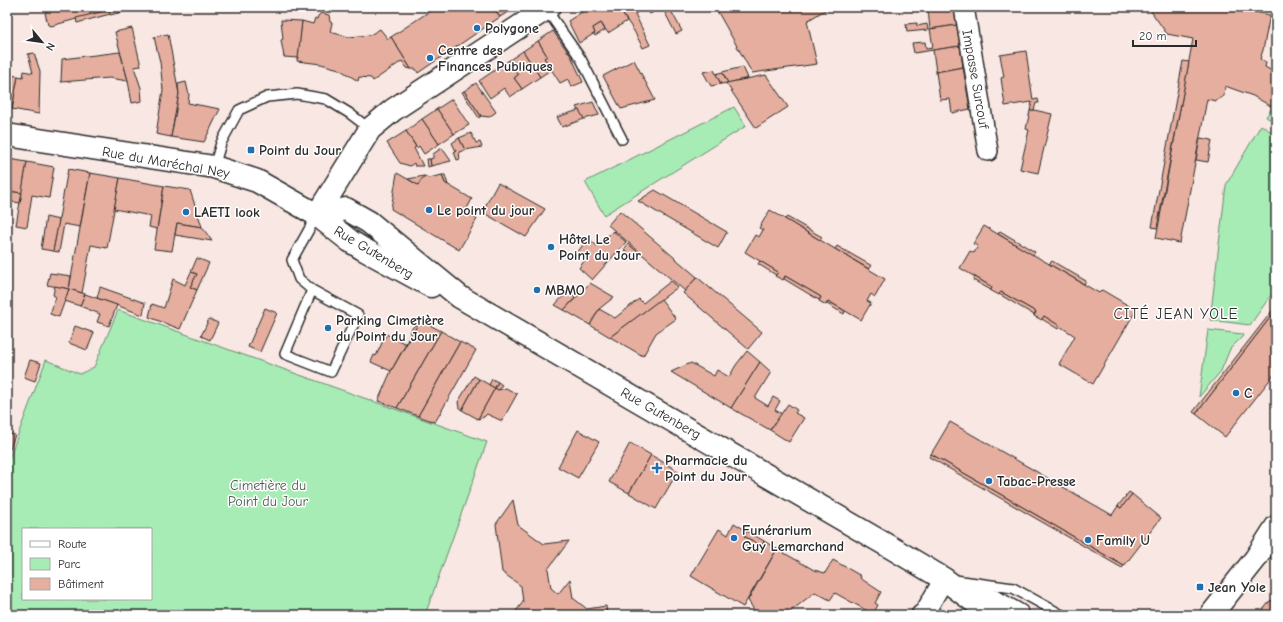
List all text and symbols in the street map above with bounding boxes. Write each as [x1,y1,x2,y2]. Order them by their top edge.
place label: Polygone [485,20,539,37]
north arrow [22,22,62,62]
scale bar [1133,22,1196,48]
marker: Polygone [472,23,482,33]
street label: Impasse Surcouf [958,28,993,131]
text: 20 m [1139,29,1167,43]
text: N [43,40,58,53]
place label: Centre des Finances Publiques [438,42,553,75]
marker: Centre des Finances Publiques [425,53,435,63]
place label: Point du Jour [259,142,341,159]
street label: Rue du Maréchal Ney [101,143,232,182]
marker: Point du Jour [246,145,256,155]
place label: Le point du jour [437,202,535,219]
place label: LAETI look [194,204,260,221]
marker: Le point du jour [424,205,434,215]
marker: LAETI look [181,207,191,217]
street label: Rue Gutenberg [331,222,417,283]
place label: Hôtel Le Point du Jour [559,231,641,264]
marker: Hôtel Le Point du Jour [546,242,556,252]
place label: MBMO [545,282,585,299]
marker: MBMO [532,285,542,295]
district label: CITÉ JEAN YOLE [1114,304,1238,323]
place label: Parking Cimetière du Point du Jour [336,312,444,345]
marker: Parking Cimetière du Point du Jour [323,323,333,333]
street label: Rue Gutenberg [618,384,704,443]
place label: C [1244,385,1253,402]
marker: C [1231,388,1241,398]
place label: Pharmacie du Point du Jour [665,452,748,485]
marker: Pharmacie du Point du Jour [652,463,662,473]
place label: Tabac-Presse [997,473,1076,490]
marker: Tabac-Presse [984,476,994,486]
park label: Cimetière du Point du Jour [228,477,308,510]
place label: Funérarium Guy Lemarchand [742,522,844,555]
legend [22,528,152,600]
place label: Family U [1096,532,1150,549]
marker: Funérarium Guy Lemarchand [729,533,739,543]
marker: Family U [1083,535,1093,545]
text: Route [58,537,87,551]
text: Parc [58,557,81,571]
text: Bâtiment [58,577,104,591]
place label: Jean Yole [1208,579,1266,596]
marker: Jean Yole [1195,582,1205,592]

